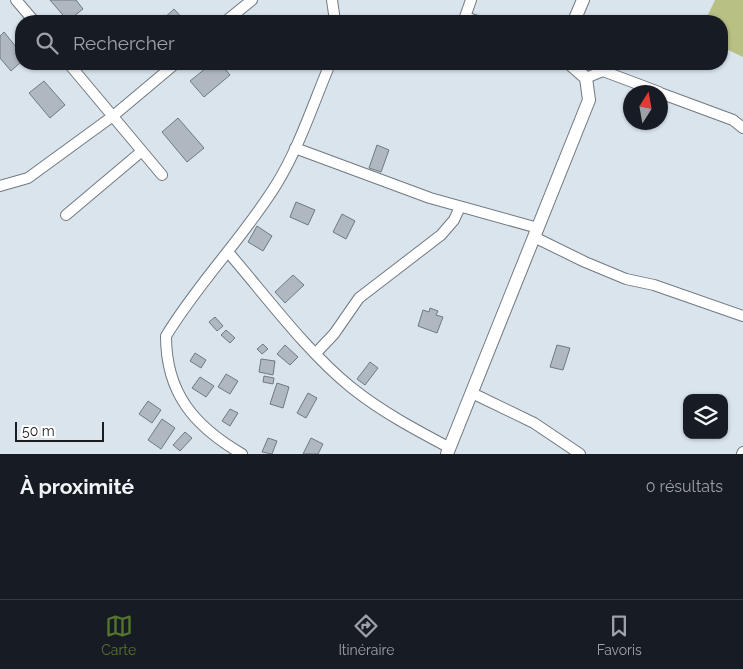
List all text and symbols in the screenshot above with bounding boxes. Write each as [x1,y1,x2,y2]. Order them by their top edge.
search box [15,15,728,70]
icon: search [33,29,61,57]
text: Rechercher [73,32,175,54]
north arrow [623,85,668,130]
map controls [683,394,728,439]
button: layers [683,394,728,439]
scale bar [15,419,104,442]
text: 50 m [22,423,55,439]
text: À proximité [20,474,134,499]
text: 0 résultats [646,477,723,496]
tab: Carte [101,612,136,658]
tab: Itinéraire [338,612,394,658]
tab: Favoris [597,612,642,658]

